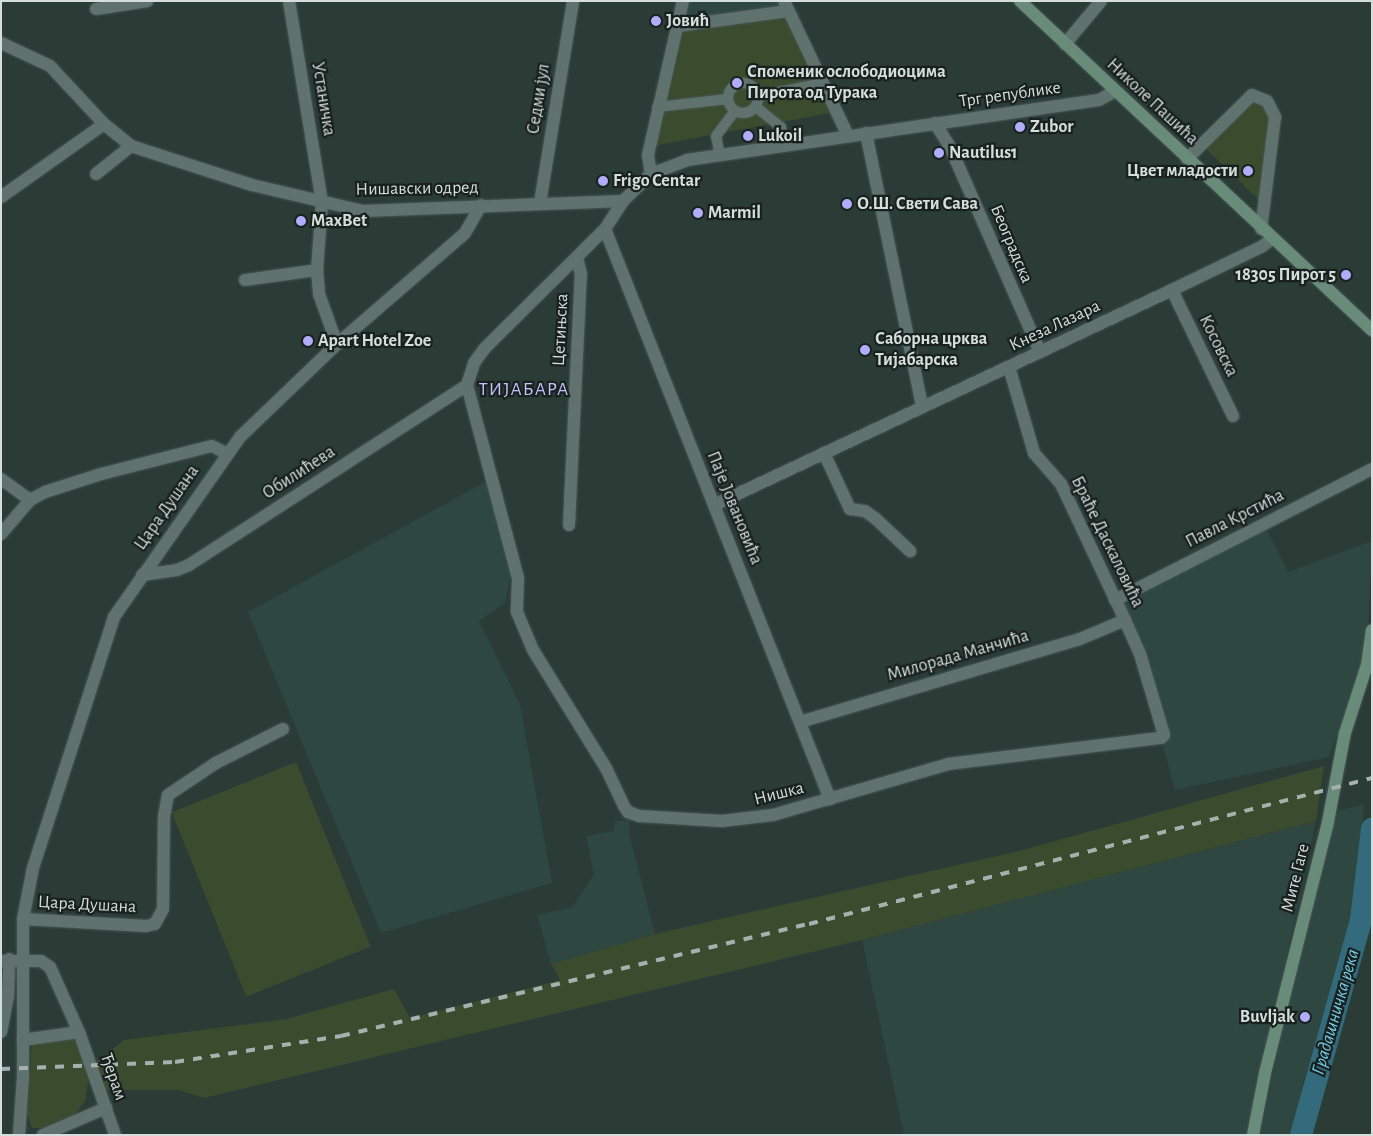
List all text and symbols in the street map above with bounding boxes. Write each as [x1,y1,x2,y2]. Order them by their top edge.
place label: Јовић [666,10,709,32]
marker: Јовић [650,15,662,27]
street label: Николе Пашића [1102,54,1202,150]
street label: Устаничка [307,61,339,137]
street label: Седми јул [523,62,555,136]
place label: Споменик ослободиоцима Пирота од Турака [747,62,946,104]
marker: Споменик ослободиоцима Пирота од Турака [731,77,743,89]
street label: Трг републике [958,77,1062,113]
place label: Zubor [1030,116,1073,138]
marker: Zubor [1014,121,1026,133]
place label: Lukoil [758,125,802,147]
marker: Lukoil [742,130,754,142]
place label: Nautilus1 [949,142,1018,164]
marker: Nautilus1 [933,147,945,159]
place label: Цвет младости [1127,160,1238,182]
marker: Цвет младости [1242,165,1254,177]
place label: Frigo Centar [613,170,700,192]
marker: Frigo Centar [597,175,609,187]
street label: Нишавски одред [355,177,479,201]
place label: О.Ш. Свети Сава [857,193,978,215]
marker: О.Ш. Свети Сава [841,198,853,210]
place label: Marmil [708,202,761,224]
street label: Београдска [985,202,1037,286]
marker: Marmil [692,207,704,219]
place label: MaxBet [311,210,367,232]
marker: MaxBet [295,215,307,227]
place label: 18305 Пирот 5 [1235,264,1336,286]
marker: 18305 Пирот 5 [1340,269,1352,281]
street label: Цетињска [548,293,574,367]
street label: Кнеза Лазара [1006,296,1104,356]
street label: Косовска [1194,312,1242,380]
place label: Саборна црква Тијабарска [875,329,987,372]
place label: Apart Hotel Zoe [318,330,431,352]
marker: Apart Hotel Zoe [302,335,314,347]
marker: Саборна црква Тијабарска [859,344,871,356]
district label: ТИЈАБАРА [478,379,570,401]
street label: Обилићева [259,441,339,505]
street label: Паје Јовановића [701,448,767,568]
street label: Цара Душана [130,461,204,555]
street label: Браће Даскаловића [1066,473,1148,611]
street label: Павла Крстића [1182,485,1288,553]
street label: Милорада Манчића [885,625,1031,687]
street label: Нишка [752,777,806,811]
street label: Мите Гаге [1277,842,1315,914]
street label: Цара Душана [37,892,137,918]
water label: Градашничка река [1307,947,1365,1077]
place label: Buvljak [1240,1006,1295,1028]
marker: Buvljak [1299,1011,1311,1023]
street label: Ђерам [95,1051,131,1103]

